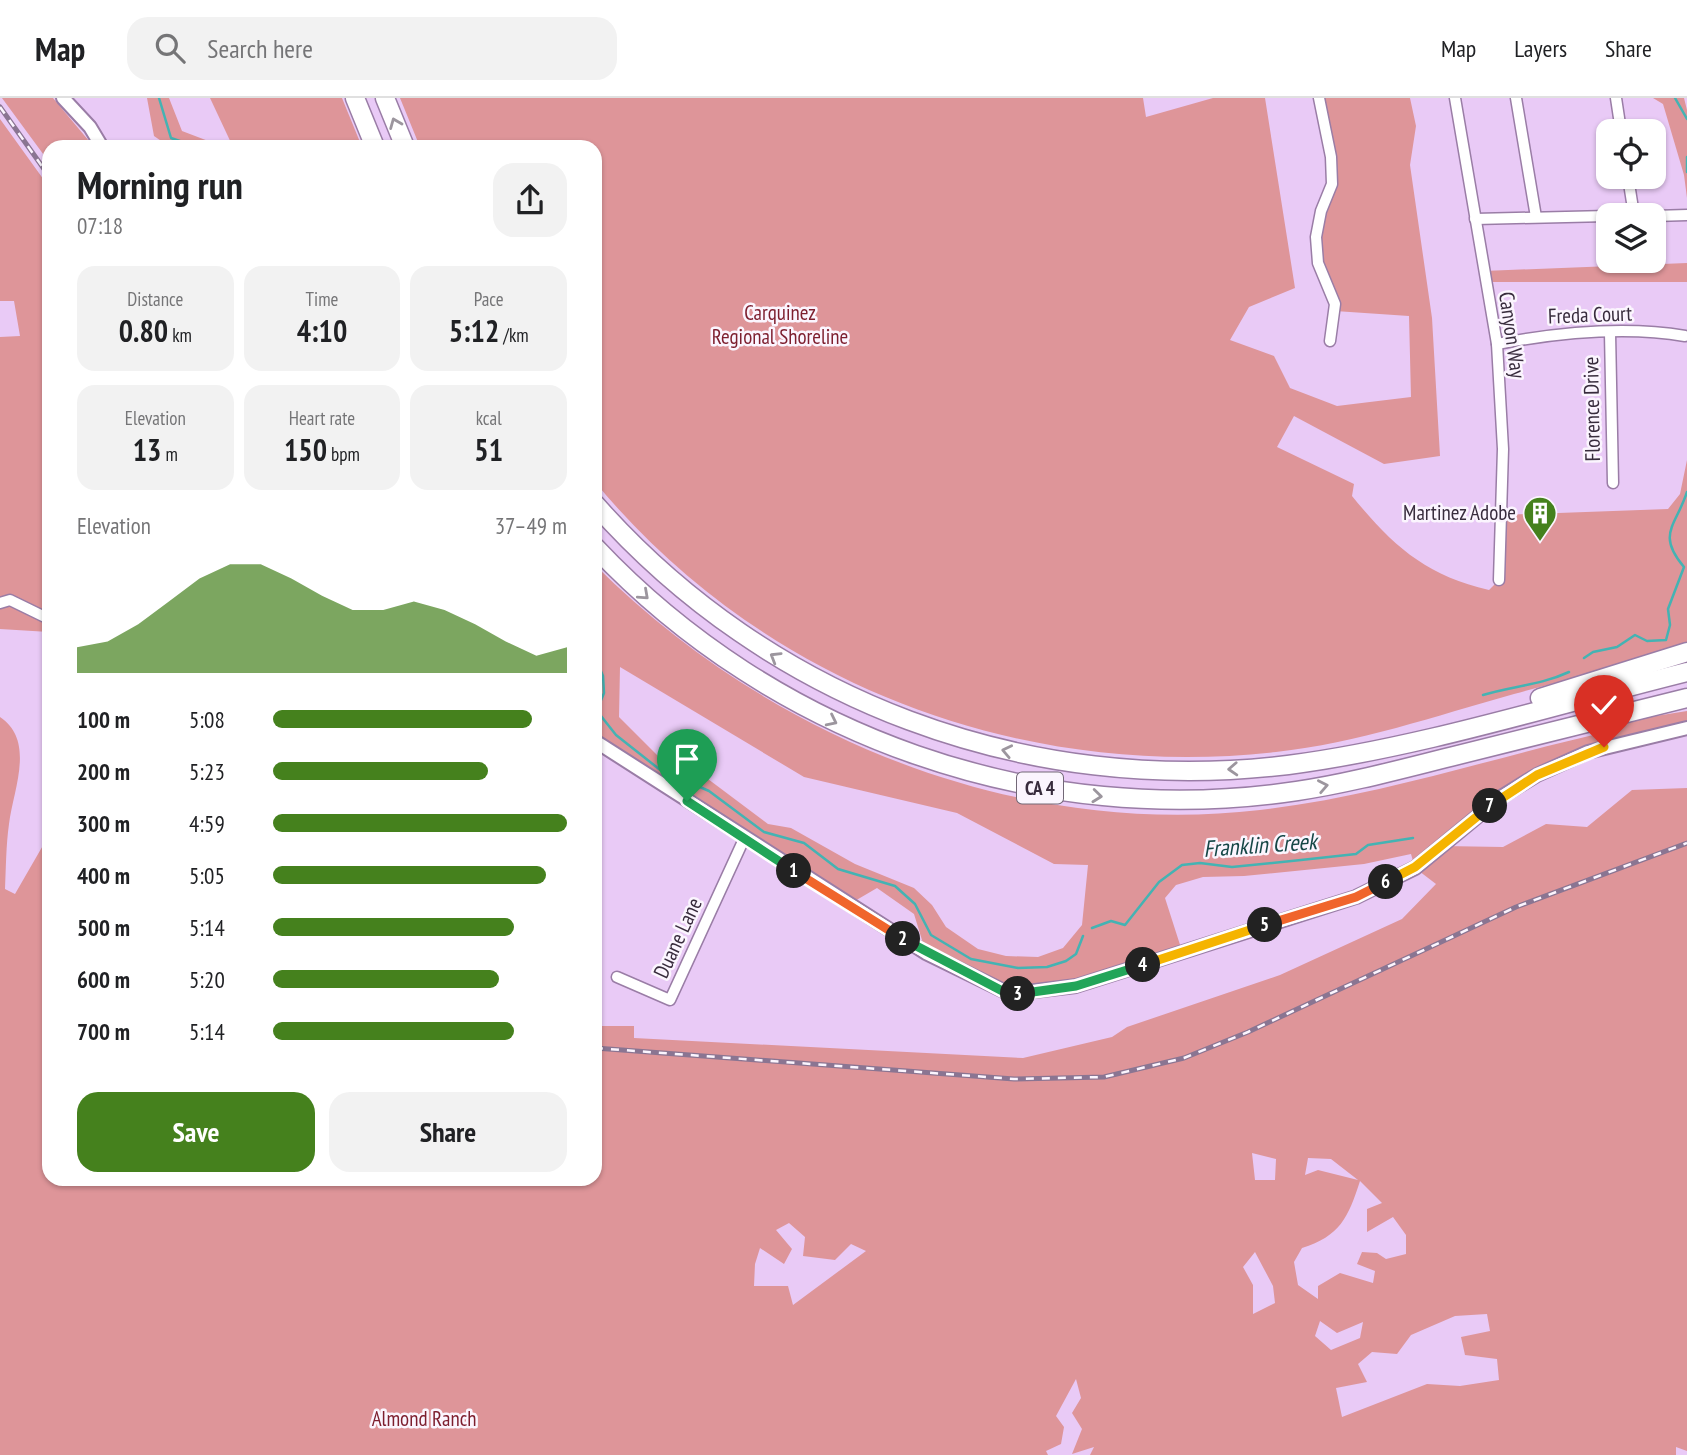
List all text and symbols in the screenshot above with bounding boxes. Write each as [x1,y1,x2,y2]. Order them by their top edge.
search box [127,17,617,80]
text: Map [35,27,85,70]
icon: search [151,29,189,67]
text: Search here [207,32,313,65]
text: Map [1441,33,1476,64]
text: Layers [1514,33,1567,64]
text: Share [1605,33,1652,64]
one-way arrow [389,117,403,130]
map controls [1596,119,1666,273]
button: locate [1596,119,1666,189]
text: Morning run [77,160,243,209]
button: share [493,163,567,237]
button: layers [1596,203,1666,273]
text: 07:18 [77,211,123,240]
text: Distance [127,287,183,311]
text: Time [306,287,338,311]
text: Pace [474,287,504,311]
street label: Canyon Way [1493,290,1532,380]
park label: Carquinez Regional Shoreline [712,299,848,350]
street label: Freda Court [1547,300,1633,329]
text: 0.80 [119,311,168,350]
text: 4:10 [297,311,347,350]
text: 5:12 [449,311,499,350]
text: km [168,323,192,347]
text: /km [499,323,529,347]
street label: Florence Drive [1577,356,1606,462]
text: Elevation [125,406,186,430]
text: Heart rate [289,406,355,430]
text: kcal [476,406,502,430]
text: 13 [133,430,161,469]
text: 150 [284,430,327,469]
text: 51 [474,430,503,469]
text: m [161,442,178,466]
text: bpm [327,442,360,466]
building icon: Martinez Adobe [1521,494,1559,543]
place label: Martinez Adobe [1403,499,1516,526]
text: Elevation [77,511,151,540]
text: 37–49 m [495,511,567,540]
one-way arrow [636,587,649,599]
one-way arrow [769,652,782,665]
pin [1574,675,1634,747]
icon: check [1585,686,1623,724]
text: 100 m [77,705,130,734]
text: 5:08 [189,705,225,734]
one-way arrow [825,713,837,727]
pin [657,729,717,801]
icon: arrive [668,740,706,778]
one-way arrow [1001,745,1013,760]
text: 200 m [77,757,130,786]
text: 5:23 [189,757,225,786]
one-way arrow [1227,762,1238,777]
road number: CA 4 [1017,772,1063,804]
one-way arrow [1317,780,1329,795]
one-way arrow [1091,788,1103,803]
pin: 7 [1472,788,1508,824]
text: 7 [1485,793,1494,817]
text: 300 m [77,809,130,838]
text: 4:59 [189,809,225,838]
water label: Franklin Creek [1202,826,1321,863]
pin: 1 [776,854,812,888]
text: 1 [789,858,798,882]
text: 400 m [77,861,130,890]
text: 5:05 [189,861,225,890]
pin: 6 [1368,864,1404,900]
text: 6 [1381,869,1390,893]
street label: Duane Lane [647,893,708,982]
pin: 5 [1248,908,1282,942]
text: 5 [1260,912,1269,936]
text: 500 m [77,913,130,942]
text: 5:14 [189,913,225,942]
pin: 2 [886,922,920,956]
text: 2 [898,926,907,950]
pin: 4 [1126,948,1160,982]
text: 4 [1138,952,1147,976]
text: 600 m [77,965,130,994]
text: 5:20 [189,965,225,994]
pin: 3 [1000,976,1036,1012]
text: 3 [1013,981,1022,1005]
text: 700 m [77,1017,130,1046]
text: 5:14 [189,1017,225,1046]
button: Save [77,1092,315,1172]
button: Share [329,1092,567,1172]
park label: Almond Ranch [372,1405,476,1432]

